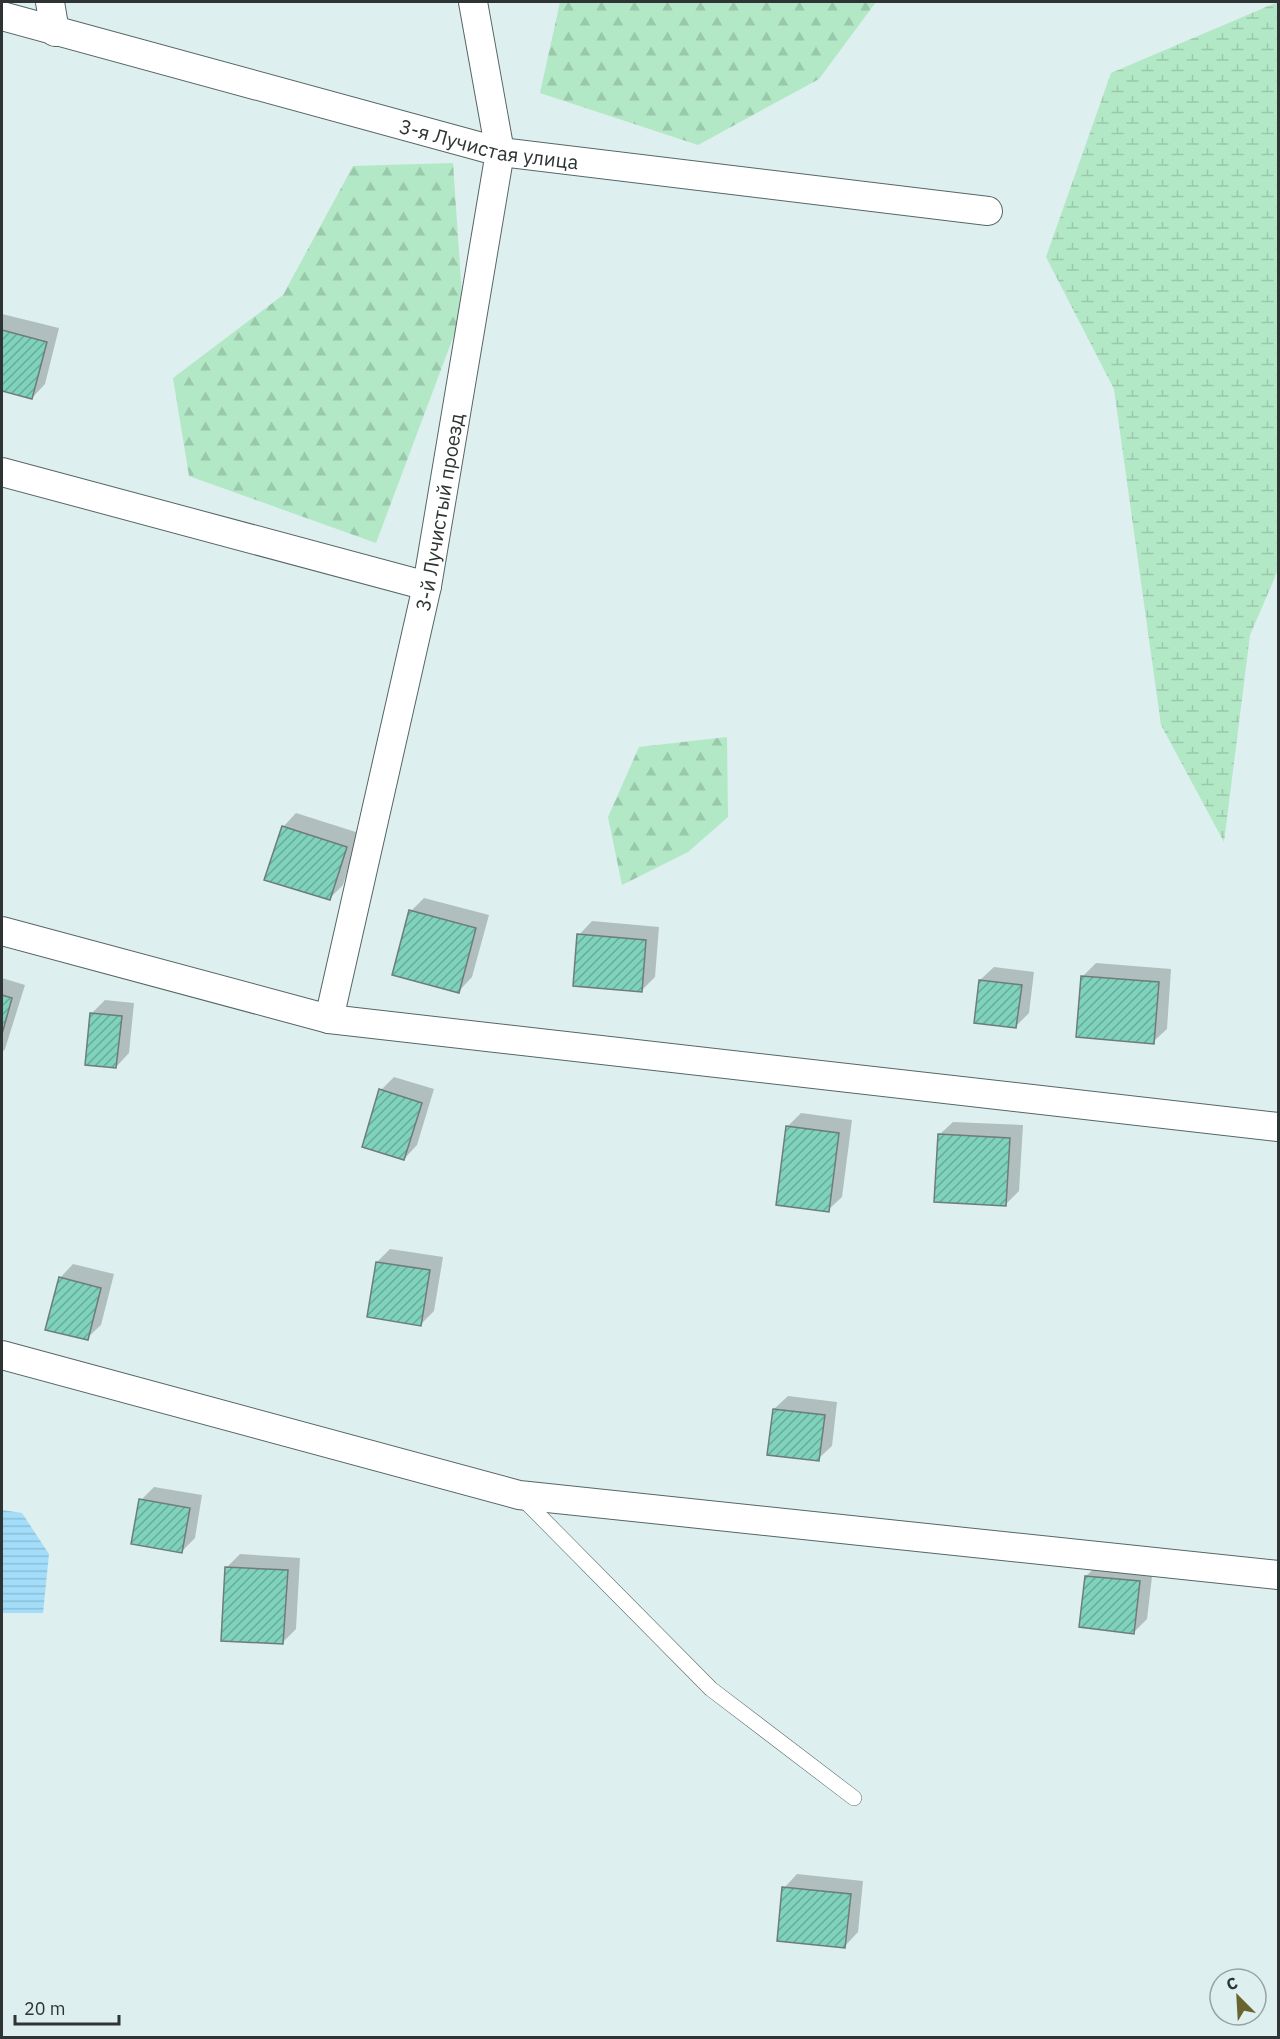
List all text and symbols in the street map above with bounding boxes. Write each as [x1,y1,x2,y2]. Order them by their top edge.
street label: 3-я Лучистая улица [397,112,580,175]
street label: 3-й Лучистый проезд [408,411,469,614]
north arrow [1208,1967,1268,2027]
text: С [1223,1972,1241,1995]
scale bar [15,1988,118,2026]
text: 20 m [24,1997,66,2020]

